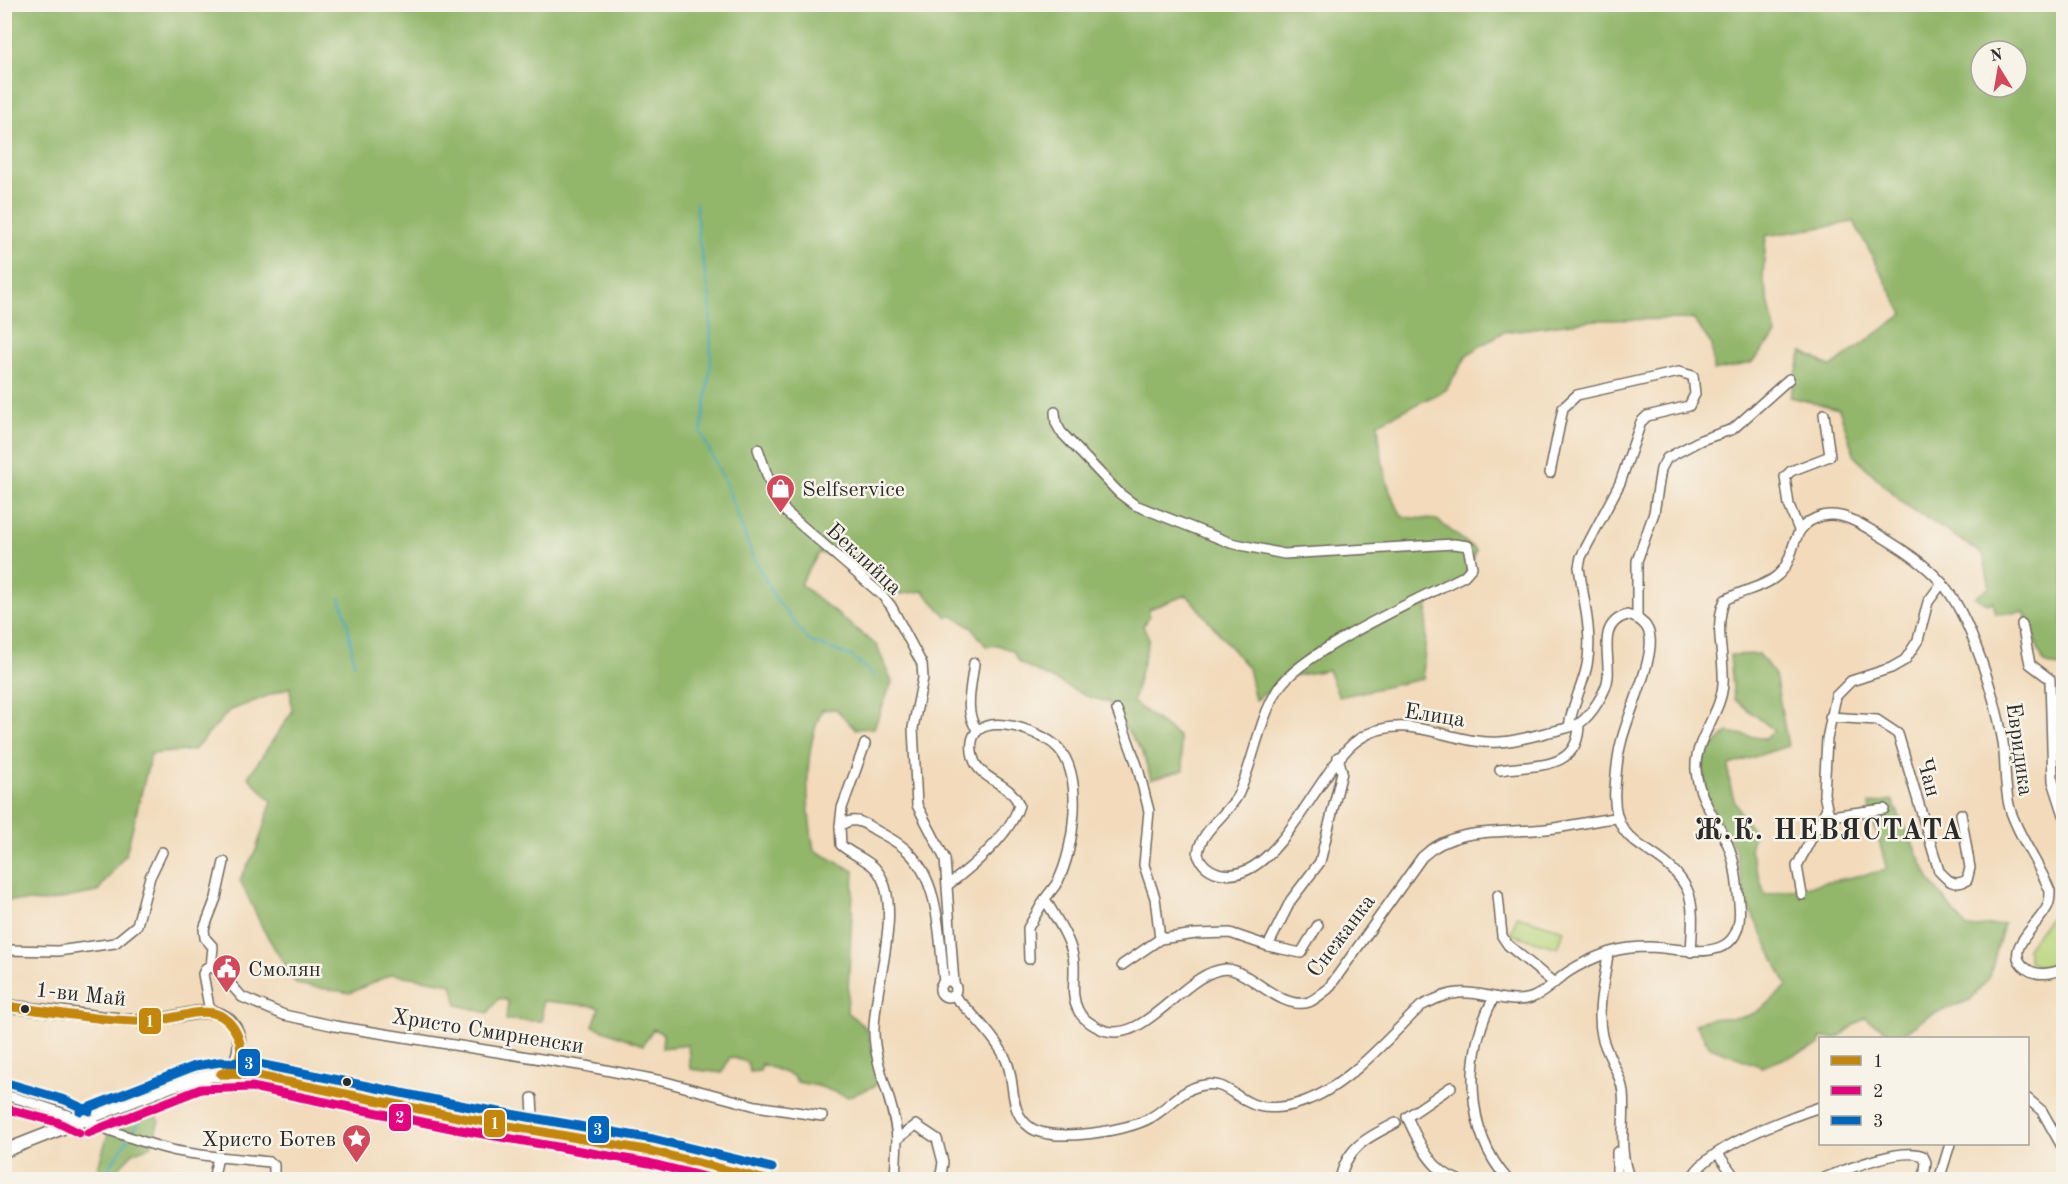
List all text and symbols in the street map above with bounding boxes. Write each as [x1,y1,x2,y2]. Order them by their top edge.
north arrow [1969,39,2029,99]
text: N [1989,47,2005,65]
shop icon: Selfservice [765,472,797,514]
place label: Selfservice [802,479,905,501]
street label: Беклийца [822,519,906,600]
street label: Елица [1403,700,1467,732]
street label: Евридика [2002,701,2036,797]
street label: Чан [1912,756,1944,799]
district label: Ж.К. НЕВЯСТАТА [1694,817,1964,846]
street label: Снежанка [1303,891,1380,982]
public building icon: Смолян [211,952,243,994]
place label: Смолян [248,959,321,981]
street label: 1-ви Май [35,979,127,1011]
unlabelled marker [19,1003,31,1015]
street label: Христо Смирненски [390,1006,585,1058]
line badge: 1 [138,1007,162,1035]
text: 1 [145,1015,155,1031]
legend [1819,1037,2029,1145]
line badge: 3 [237,1048,261,1077]
text: 1 [1873,1053,1883,1071]
text: 3 [244,1057,254,1073]
unlabelled marker [341,1076,353,1088]
text: 2 [1873,1083,1883,1101]
line badge: 2 [388,1103,412,1132]
line badge: 1 [483,1109,506,1138]
text: 2 [395,1111,405,1127]
text: 3 [1873,1113,1883,1131]
line badge: 3 [587,1115,610,1144]
text: 1 [490,1117,500,1133]
place icon: Христо Ботев [341,1122,373,1164]
text: 3 [593,1123,603,1139]
place label: Христо Ботев [202,1129,336,1151]

